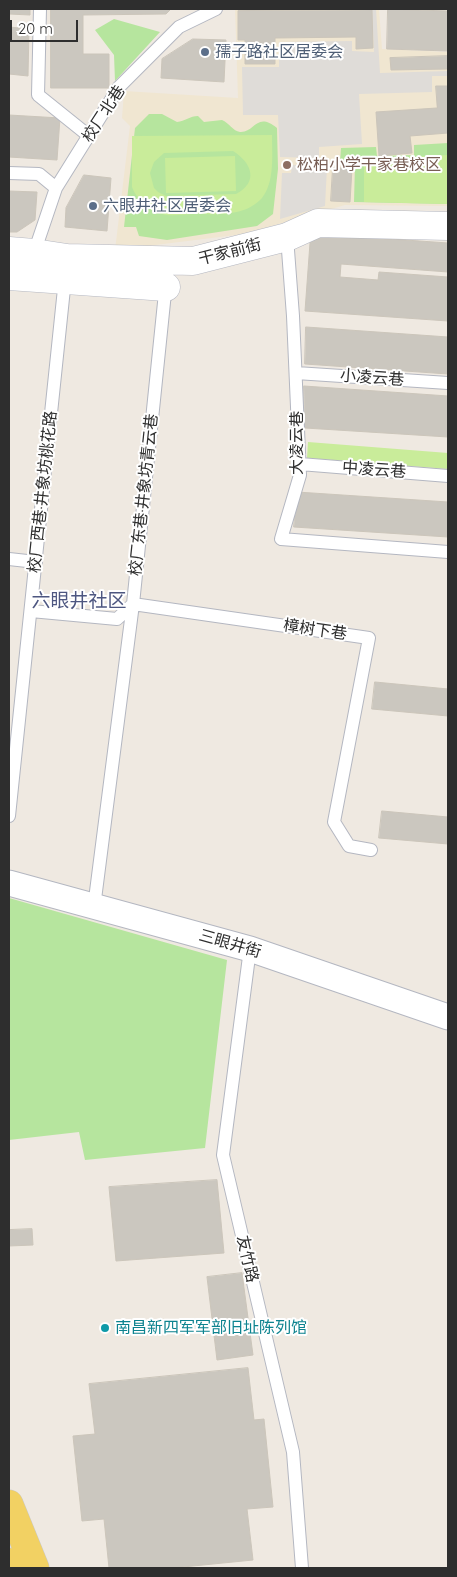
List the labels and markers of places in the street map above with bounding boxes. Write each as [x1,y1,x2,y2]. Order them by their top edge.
place label: 孺子路社区居委会 [215,42,343,62]
marker: 孺子路社区居委会 [199,46,211,58]
place label: 松柏小学干家巷校区 [297,155,441,175]
marker: 松柏小学干家巷校区 [281,159,293,171]
place label: 六眼井社区居委会 [103,196,231,216]
marker: 六眼井社区居委会 [87,200,99,212]
place label: 南昌新四军军部旧址陈列馆 [115,1318,307,1338]
marker: 南昌新四军军部旧址陈列馆 [99,1322,111,1334]

